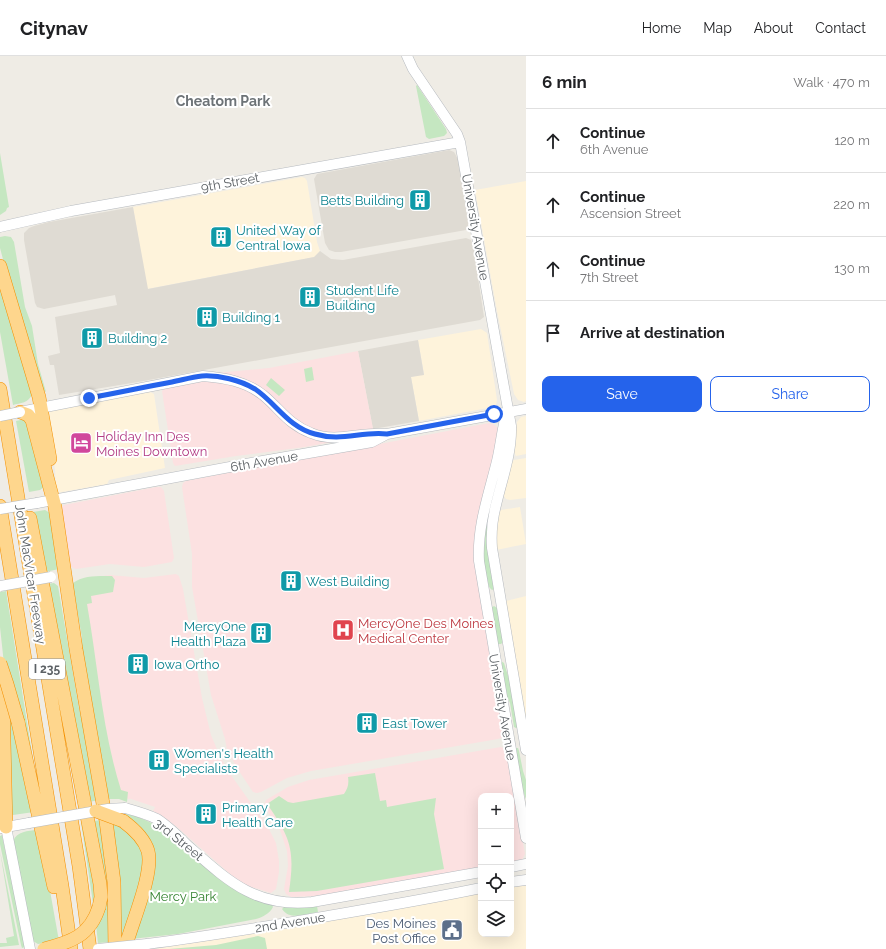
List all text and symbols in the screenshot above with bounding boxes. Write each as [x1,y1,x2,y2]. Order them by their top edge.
text: Citynav [20,17,88,39]
text: Home [642,20,681,36]
text: Map [703,20,732,36]
text: About [754,20,793,36]
text: Contact [815,20,866,36]
text: 6 min [542,72,587,92]
text: Walk · 470 m [793,75,870,90]
district label: Cheatom Park [176,93,270,109]
text: Continue [580,124,645,142]
icon: ahead [542,130,564,152]
text: 120 m [834,133,870,148]
text: 6th Avenue [580,142,648,157]
street label: 9th Street [200,170,261,195]
street label: University Avenue [459,173,492,282]
building icon: Betts Building [407,187,433,213]
text: Continue [580,188,645,206]
place label: Betts Building [320,193,404,208]
icon: ahead [542,194,564,216]
text: 220 m [833,197,870,212]
text: Ascension Street [580,206,681,221]
place label: United Way of Central Iowa [236,223,321,253]
building icon: United Way of Central Iowa [208,224,234,250]
text: Continue [580,252,645,270]
icon: ahead [542,258,564,280]
text: 130 m [834,261,870,276]
text: 7th Street [580,270,638,285]
place label: Student Life Building [326,283,399,313]
building icon: Student Life Building [297,284,323,310]
building icon: Building 1 [194,304,220,330]
place label: Building 1 [222,310,281,325]
icon: arrive [542,322,564,344]
text: Arrive at destination [580,324,725,342]
building icon: Building 2 [79,325,105,351]
place label: Building 2 [108,331,168,346]
button: Save [542,376,702,412]
button: Share [710,376,870,412]
route end [80,389,98,407]
route start [485,405,503,423]
place label: Holiday Inn Des Moines Downtown [96,429,207,459]
hotel icon: Holiday Inn Des Moines Downtown [68,430,94,456]
street label: 6th Avenue [229,448,299,475]
street label: John MacVicar Freeway [12,503,49,645]
building icon: West Building [278,568,304,594]
place label: West Building [306,574,390,589]
place label: MercyOne Des Moines Medical Center [358,616,493,646]
hospital icon: MercyOne Des Moines Medical Center [330,617,356,643]
place label: MercyOne Health Plaza [171,619,246,649]
building icon: MercyOne Health Plaza [248,620,274,646]
building icon: Iowa Ortho [125,651,151,677]
street label: University Avenue [486,653,519,762]
place label: Iowa Ortho [154,657,220,672]
road number: I 235 [29,659,65,679]
building icon: East Tower [354,710,380,736]
place label: East Tower [382,716,447,731]
place label: Women's Health Specialists [174,746,273,776]
building icon: Women's Health Specialists [146,747,172,773]
map controls [478,793,514,937]
button: + [478,793,514,829]
place label: Primary Health Care [222,800,293,830]
building icon: Primary Health Care [193,801,219,827]
street label: 3rd Street [151,815,207,864]
button: − [478,829,514,865]
button: locate [478,865,514,901]
park label: Mercy Park [150,889,217,904]
button: layers [478,901,514,937]
street label: 2nd Avenue [254,909,327,935]
place label: Des Moines Post Office [366,916,436,946]
public building icon: Des Moines Post Office [439,917,465,943]

